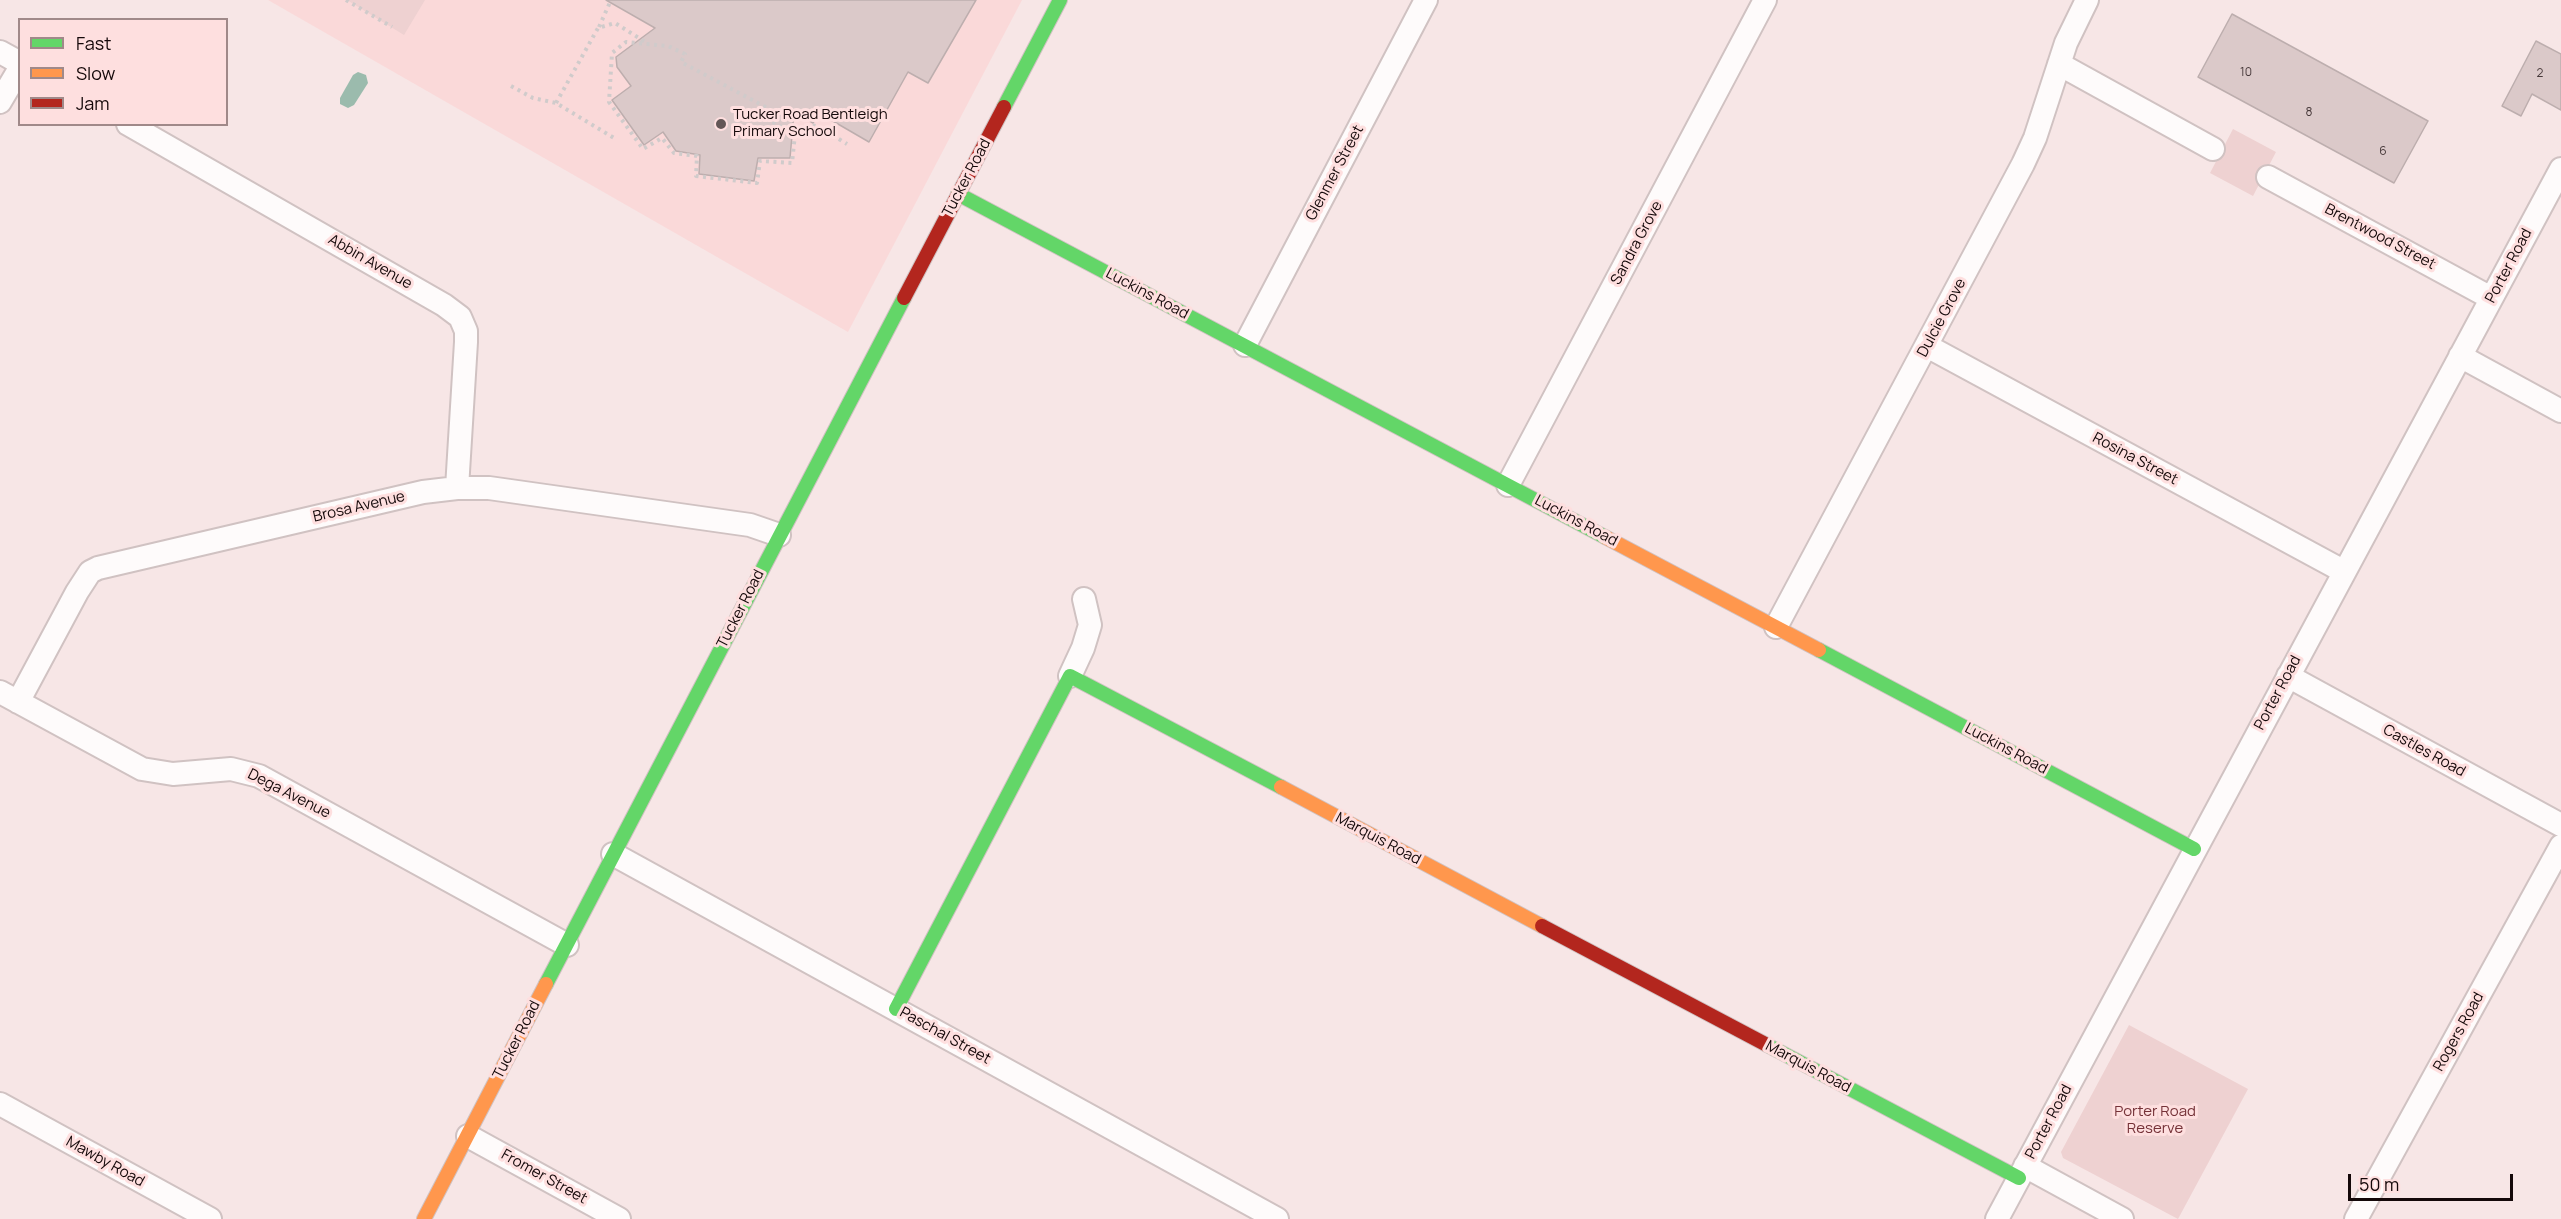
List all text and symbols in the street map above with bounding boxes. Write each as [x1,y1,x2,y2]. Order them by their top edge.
legend [18,18,228,126]
text: Fast [76,31,111,55]
text: Slow [76,61,115,85]
house number: 10 [2240,66,2252,80]
house number: 2 [2537,67,2543,81]
text: Jam [76,91,110,115]
place label: Tucker Road Bentleigh Primary School [733,106,888,141]
house number: 8 [2306,106,2312,120]
marker: Tucker Road Bentleigh Primary School [714,117,728,131]
street label: Glenmer Street [1302,122,1368,224]
street label: Tucker Road [939,136,995,220]
house number: 6 [2379,145,2387,159]
street label: Sandra Grove [1607,198,1667,288]
street label: Brentwood Street [2322,200,2438,274]
street label: Porter Road [2482,226,2536,306]
street label: Abbin Avenue [325,231,415,293]
street label: Luckins Road [1103,265,1191,323]
street label: Dulcie Grove [1914,276,1970,360]
street label: Rosina Street [2089,429,2181,489]
street label: Brosa Avenue [311,488,407,526]
street label: Luckins Road [1532,492,1620,550]
street label: Tucker Road [714,567,768,651]
street label: Porter Road [2251,653,2305,733]
street label: Luckins Road [1962,720,2050,778]
street label: Castles Road [2380,721,2468,781]
street label: Dega Avenue [245,765,333,823]
street label: Marquis Road [1332,809,1424,869]
street label: Rogers Road [2430,989,2488,1075]
street label: Tucker Road [490,998,544,1082]
street label: Paschal Street [896,1004,994,1068]
street label: Marquis Road [1762,1037,1854,1097]
street label: Porter Road [2022,1082,2076,1162]
park label: Porter Road Reserve [2114,1103,2196,1138]
street label: Mawby Road [63,1133,147,1191]
street label: Fromer Street [498,1146,590,1208]
scale bar [2351,1162,2516,1200]
text: 50 m [2359,1172,2399,1196]

